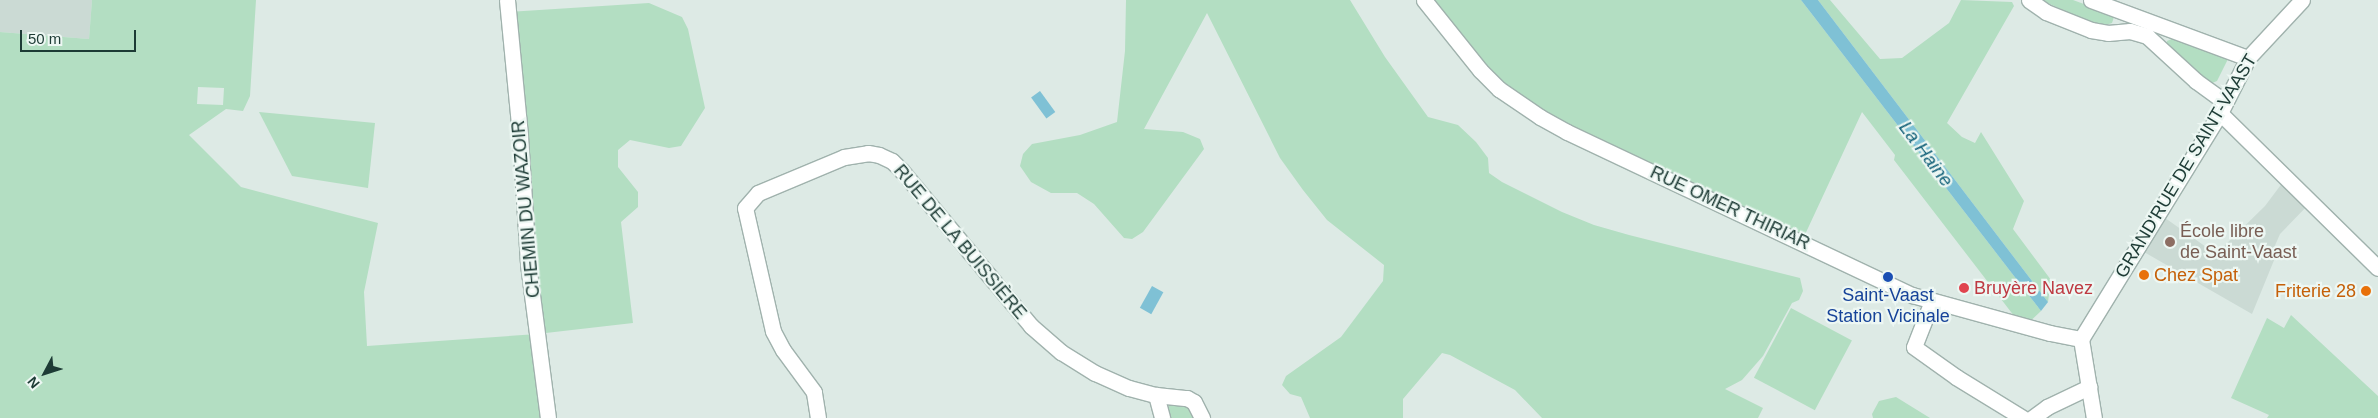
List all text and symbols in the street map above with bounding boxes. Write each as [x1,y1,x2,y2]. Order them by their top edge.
scale bar [22,20,139,52]
text: 50 m [28,30,61,47]
street label: GRAND'RUE DE SAINT-VAAST [2111,50,2261,282]
water label: La Haine [1894,117,1958,191]
street label: CHEMIN DU WAZOIR [507,119,545,299]
street label: RUE DE LA BUISSIÈRE [889,160,1031,324]
street label: RUE OMER THIRIAR [1647,161,1813,255]
place label: École libre de Saint-Vaast [2180,221,2297,264]
marker: École libre de Saint-Vaast [2164,236,2176,248]
place label: Chez Spat [2154,264,2238,286]
marker: Chez Spat [2138,269,2150,281]
marker: Saint-Vaast Station Vicinale [1882,271,1894,283]
place label: Bruyère Navez [1974,277,2093,299]
place label: Friterie 28 [2275,280,2356,302]
marker: Bruyère Navez [1958,282,1970,294]
place label: Saint-Vaast Station Vicinale [1826,285,1950,328]
marker: Friterie 28 [2360,285,2372,297]
north arrow [20,348,70,398]
text: N [24,374,43,392]

